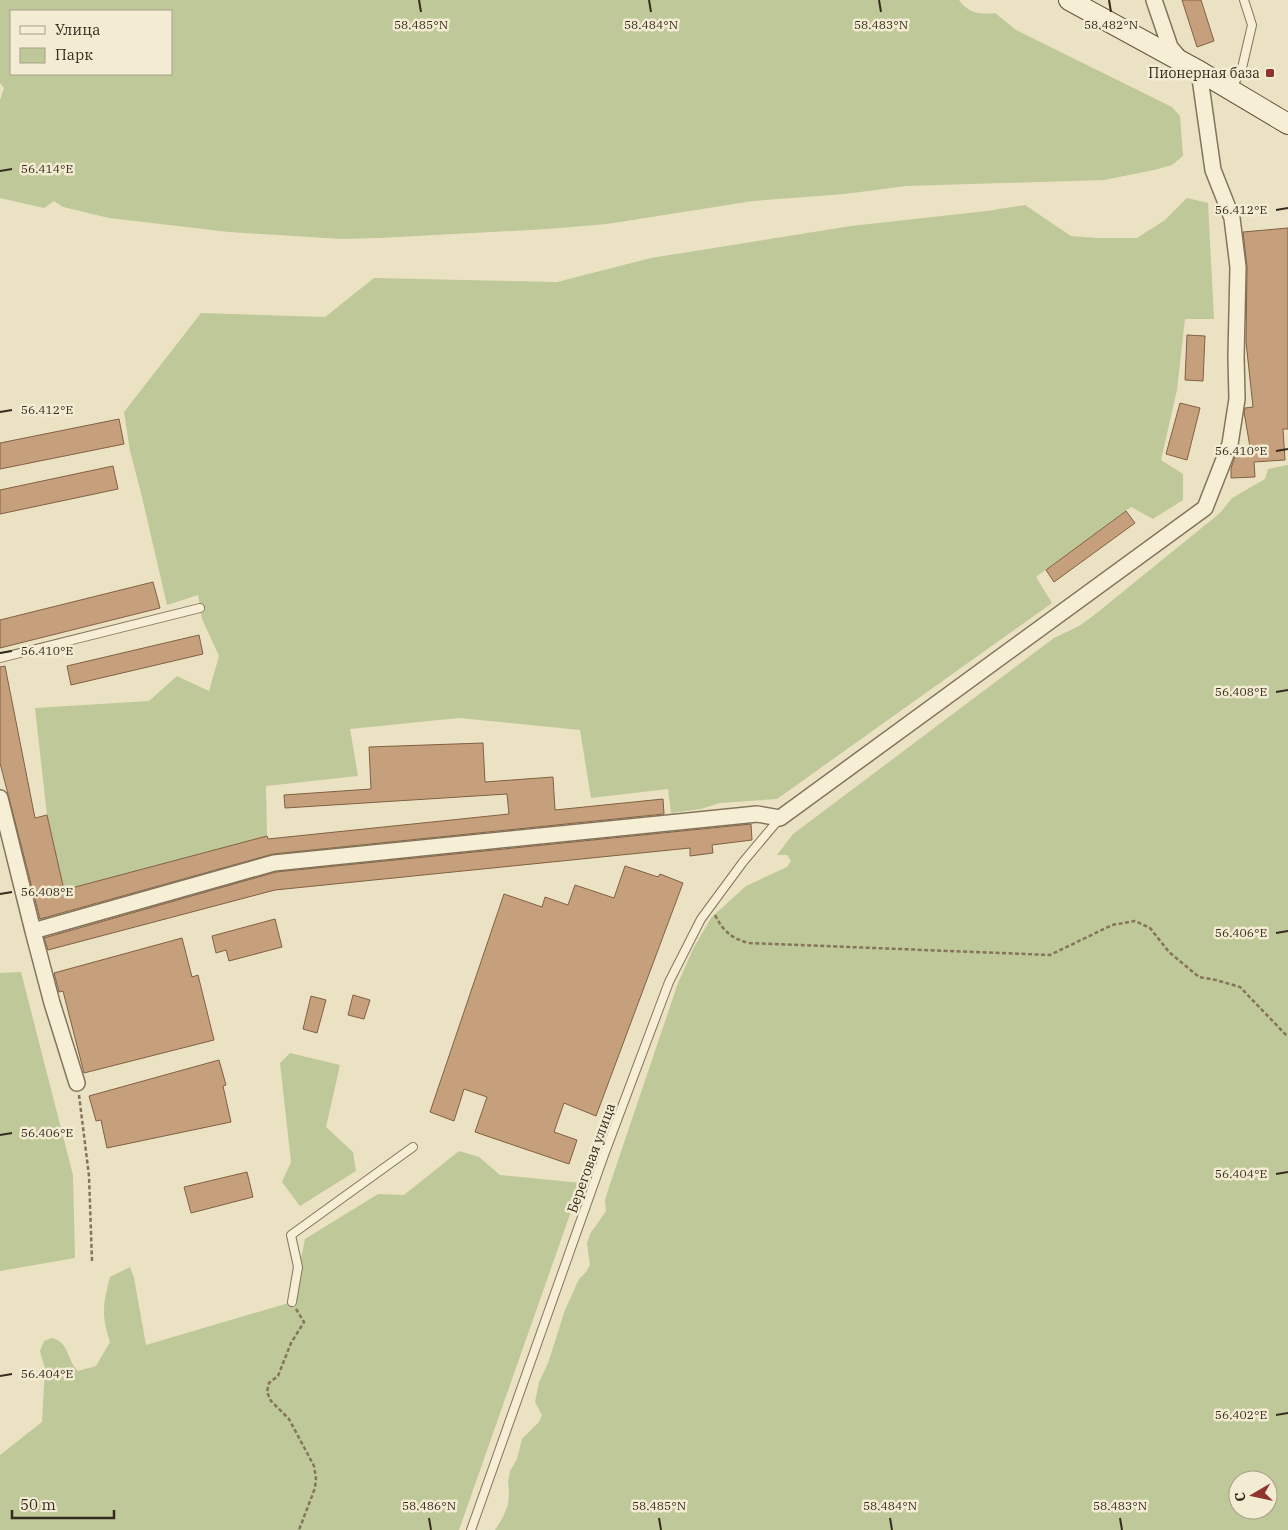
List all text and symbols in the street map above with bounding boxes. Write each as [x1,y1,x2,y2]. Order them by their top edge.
legend [10,10,172,75]
text: 58.485°N [394,17,448,32]
text: 58.484°N [624,17,678,32]
text: 58.483°N [854,17,908,32]
text: 58.482°N [1084,17,1138,32]
text: Улица [55,20,100,39]
text: Парк [55,45,93,64]
place label: Пионерная база [1148,64,1260,82]
marker: Пионерная база [1264,67,1276,79]
text: 56.414°E [21,161,73,176]
text: 56.412°E [1215,202,1267,217]
text: 56.412°E [21,402,73,417]
text: 56.410°E [1215,443,1267,458]
text: 56.410°E [21,643,73,658]
text: 56.408°E [1215,684,1267,699]
text: 56.408°E [21,884,73,899]
text: 56.406°E [1215,925,1267,940]
street label: Береговая улица [563,1100,619,1215]
text: 56.406°E [21,1125,73,1140]
text: 56.404°E [1215,1166,1267,1181]
text: 56.404°E [21,1366,73,1381]
text: 56.402°E [1215,1407,1267,1422]
north arrow [1228,1470,1278,1520]
scale bar [12,1488,115,1520]
text: С [1231,1491,1250,1503]
text: 50 m [20,1495,56,1514]
text: 58.486°N [402,1498,456,1513]
text: 58.485°N [632,1498,686,1513]
text: 58.484°N [863,1498,917,1513]
text: 58.483°N [1093,1498,1147,1513]

